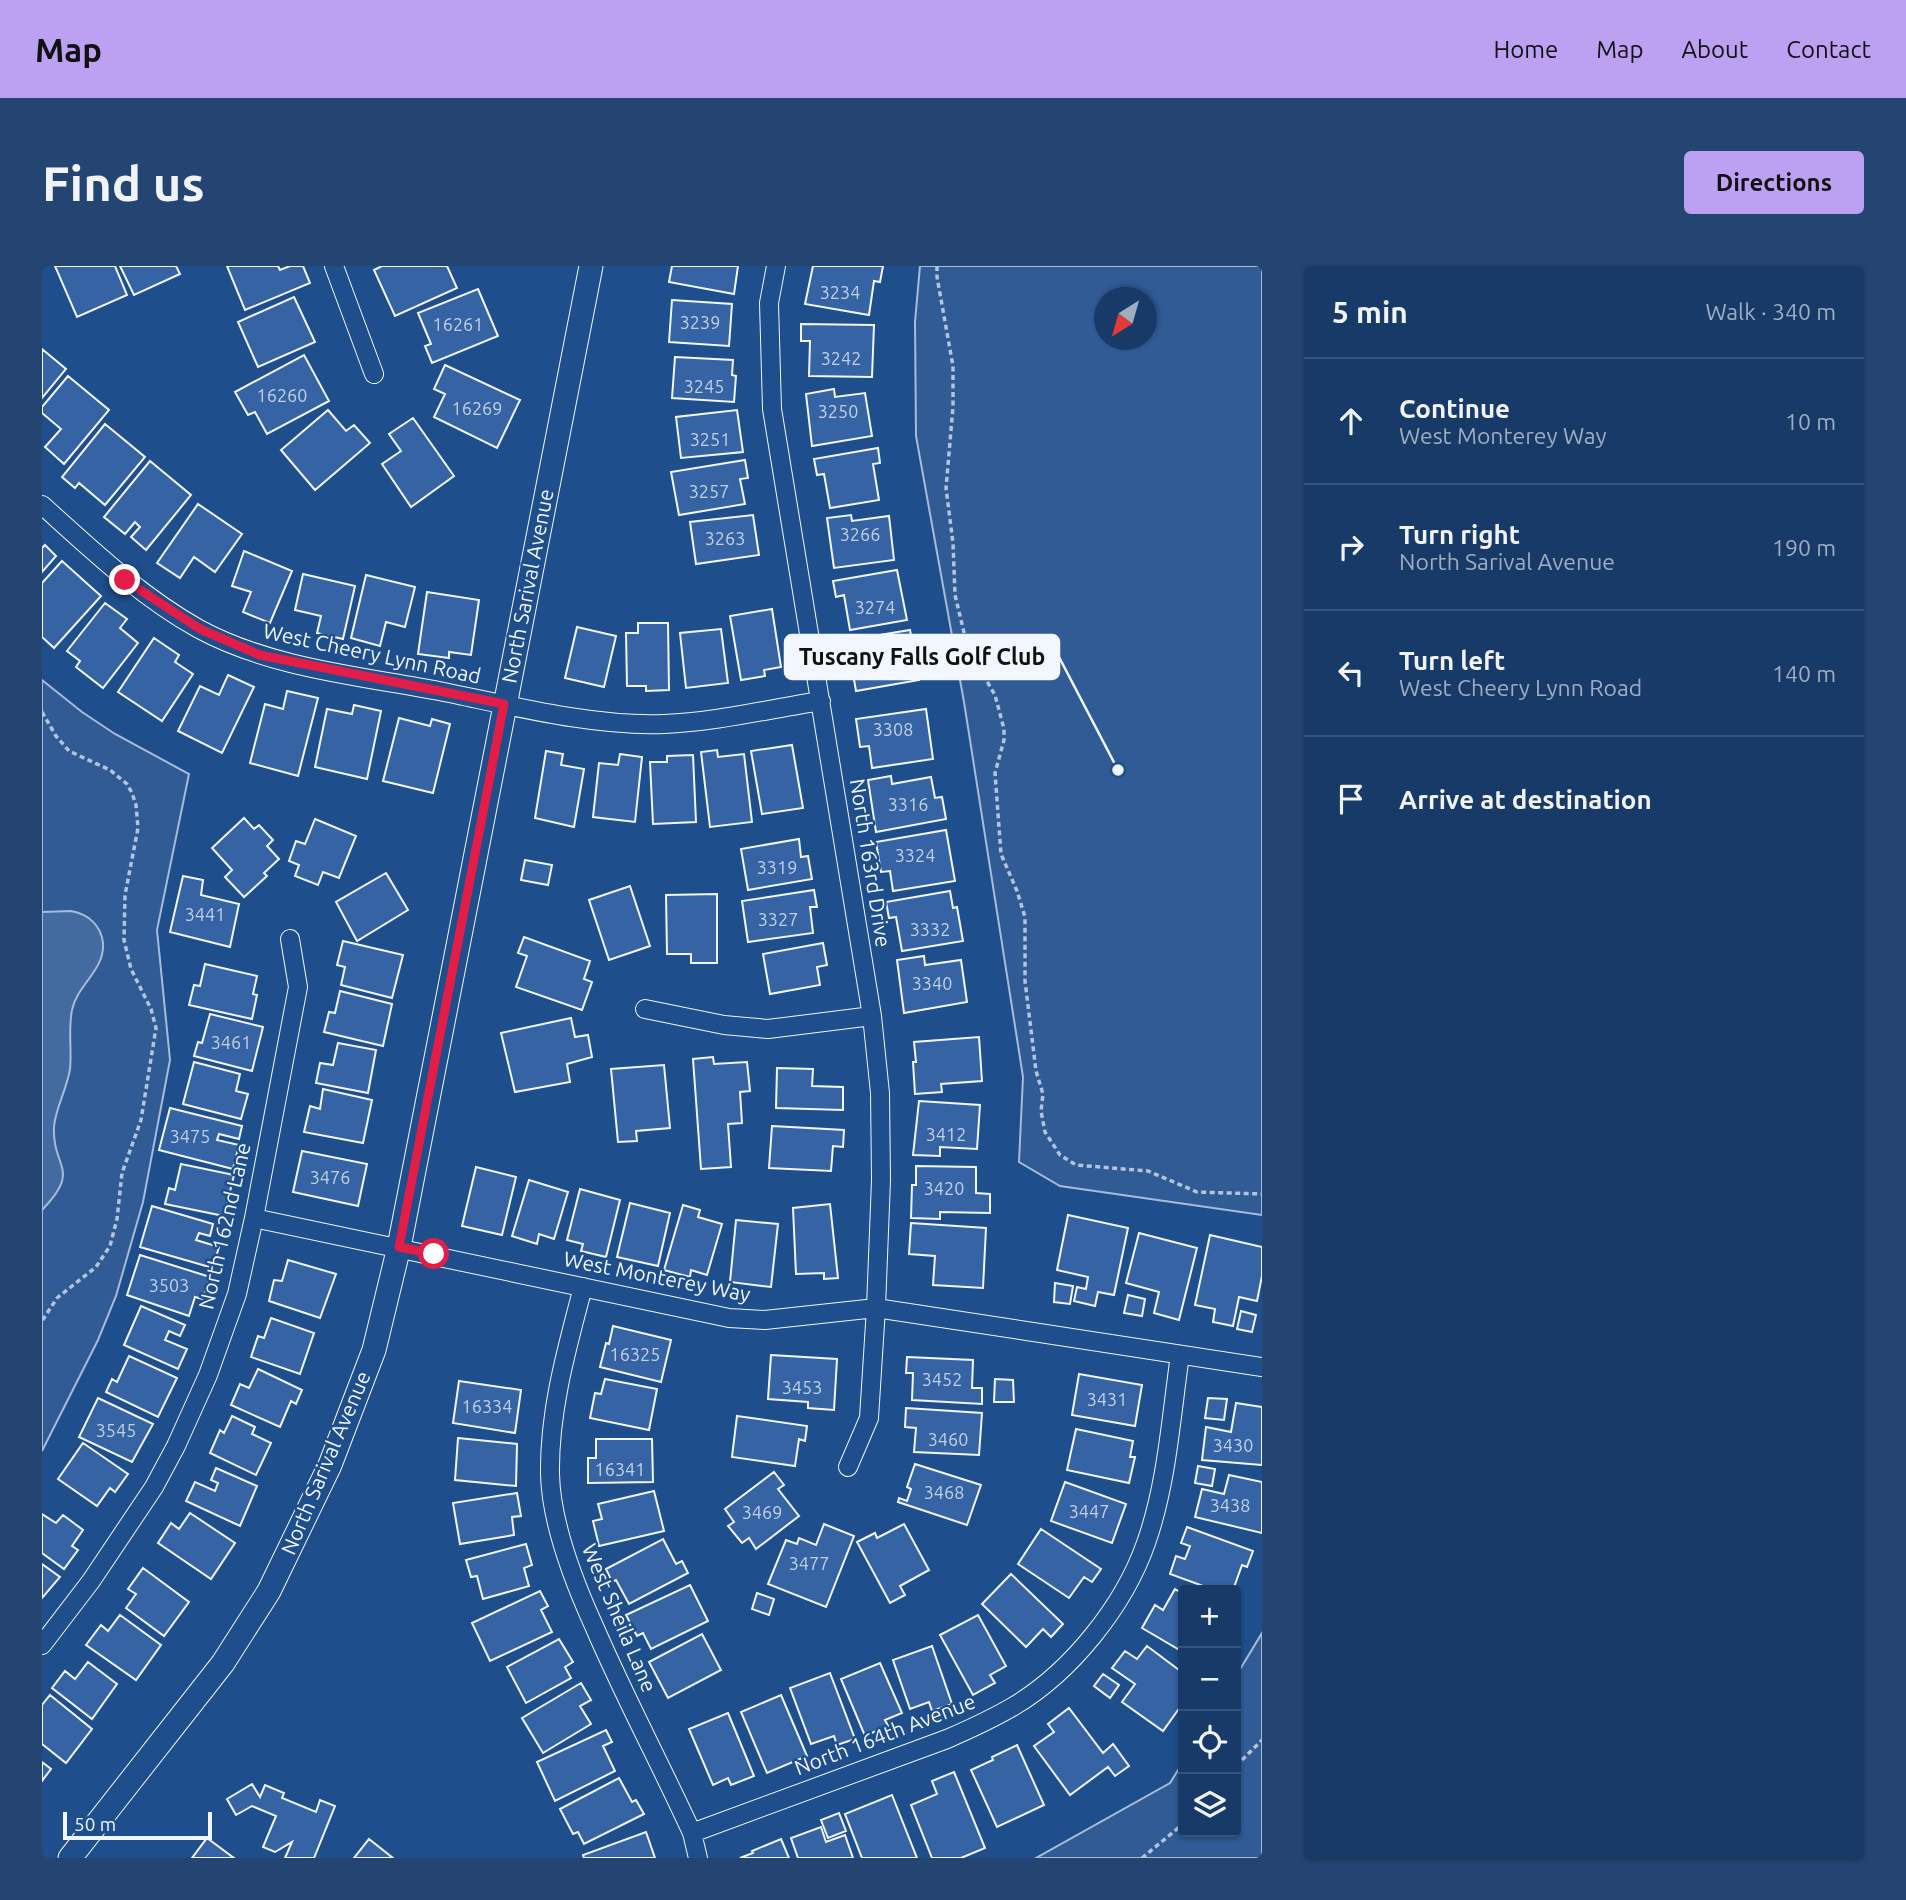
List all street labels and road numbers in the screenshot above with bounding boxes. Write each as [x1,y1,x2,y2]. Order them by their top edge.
street label: North Sarival Avenue [496,487,558,685]
street label: West Cheery Lynn Road [261,618,483,688]
street label: North 163rd Drive [846,777,896,949]
street label: North 162nd Lane [193,1140,255,1311]
street label: West Monterey Way [562,1246,753,1306]
street label: North Sarival Avenue [276,1367,375,1558]
street label: West Sheila Lane [578,1540,662,1695]
street label: North 164th Avenue [791,1689,978,1780]

